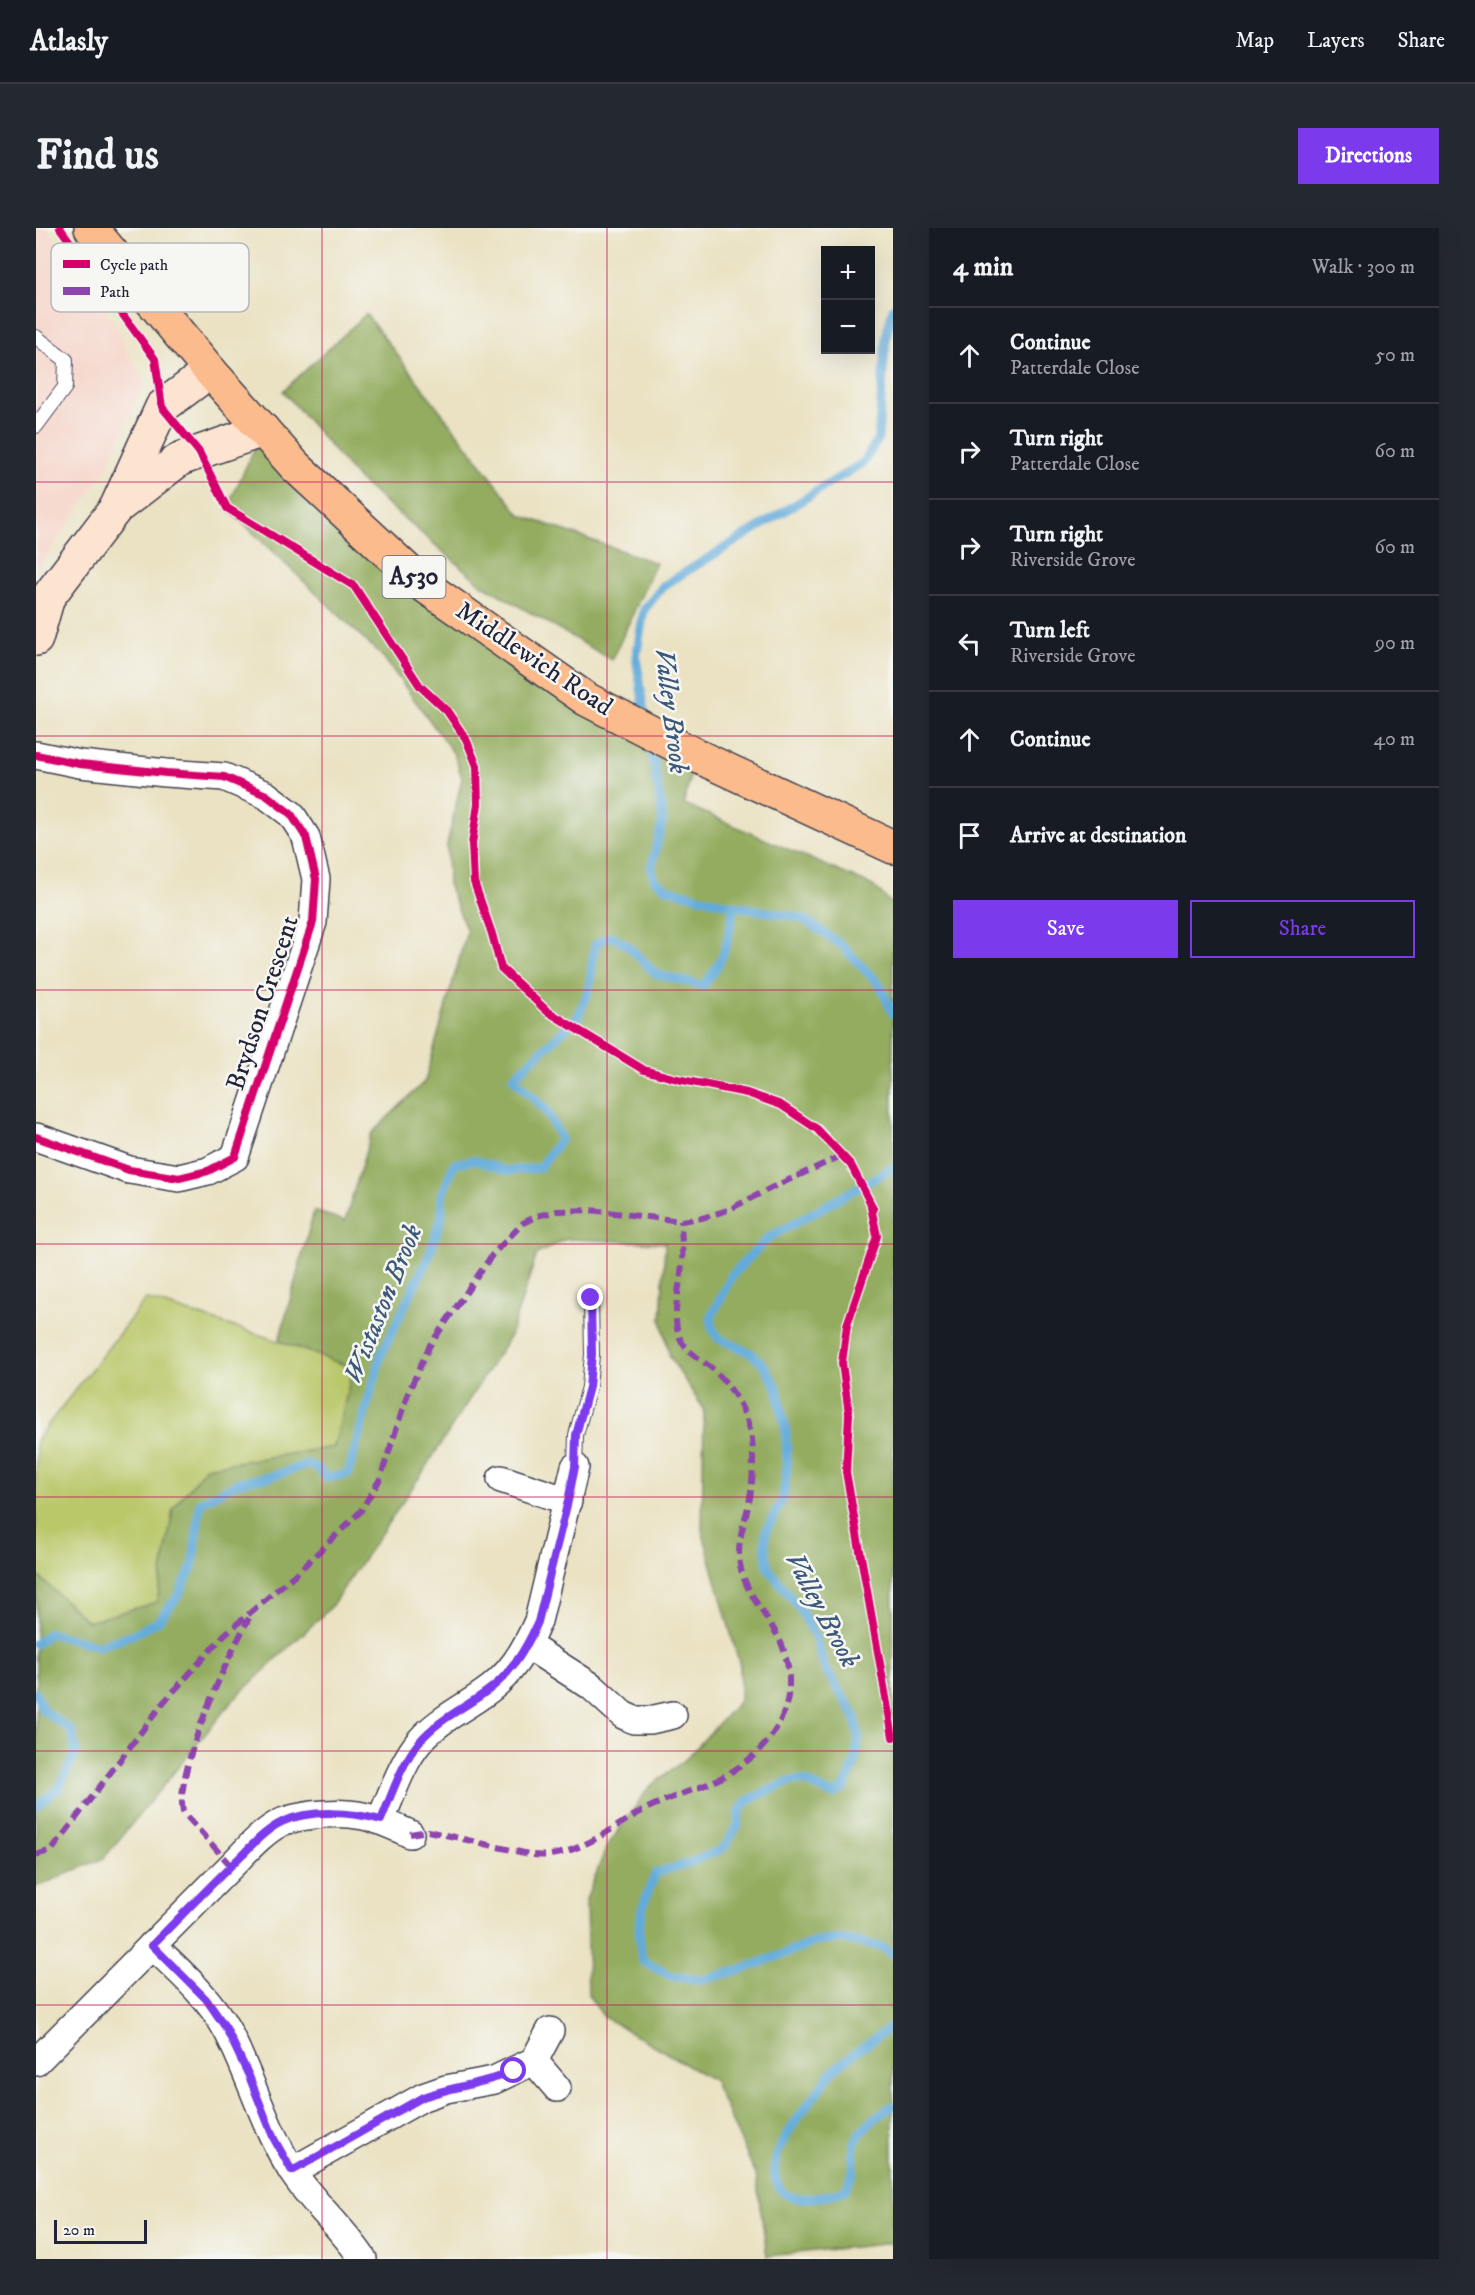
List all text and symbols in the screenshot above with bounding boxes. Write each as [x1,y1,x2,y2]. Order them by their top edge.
text: Atlasly [30,24,108,59]
text: Map [1235,28,1274,54]
text: Layers [1307,28,1365,54]
text: Share [1398,28,1445,54]
button: Directions [1298,128,1439,184]
text: Find us [36,130,159,182]
legend [51,243,249,312]
map controls [821,246,875,354]
button: + [821,246,875,300]
text: 4 min [953,251,1013,284]
text: Cycle path [100,255,169,275]
text: Walk · 300 m [1312,255,1415,280]
text: Path [100,282,130,302]
button: − [821,300,875,354]
text: Continue [1010,329,1091,356]
icon: ahead [953,339,986,372]
text: 50 m [1375,343,1415,368]
text: Patterdale Close [1010,356,1139,381]
text: Turn right [1010,425,1103,452]
icon: right [953,435,986,468]
text: 60 m [1375,439,1415,464]
text: Patterdale Close [1010,452,1139,477]
text: Turn right [1010,521,1103,548]
icon: right [953,531,986,564]
text: 60 m [1375,535,1415,560]
text: Riverside Grove [1010,548,1136,573]
road number: A530 [382,556,446,598]
street label: Middlewich Road [449,594,619,724]
text: Turn left [1010,617,1090,644]
icon: left [953,627,986,660]
text: 90 m [1375,631,1415,656]
text: Riverside Grove [1010,644,1136,669]
water label: Valley Brook [646,646,696,776]
icon: ahead [953,723,986,756]
text: Continue [1010,726,1091,753]
text: 40 m [1373,727,1415,752]
icon: arrive [953,819,986,852]
text: Arrive at destination [1010,822,1187,849]
button: Save [953,900,1178,958]
button: Share [1190,900,1415,958]
street label: Brydson Crescent [219,912,307,1094]
water label: Wistaston Brook [336,1219,430,1388]
route end [577,1284,603,1310]
water label: Valley Brook [777,1546,867,1674]
route start [500,2057,526,2083]
scale bar [54,2217,147,2244]
text: 20 m [63,2220,95,2240]

